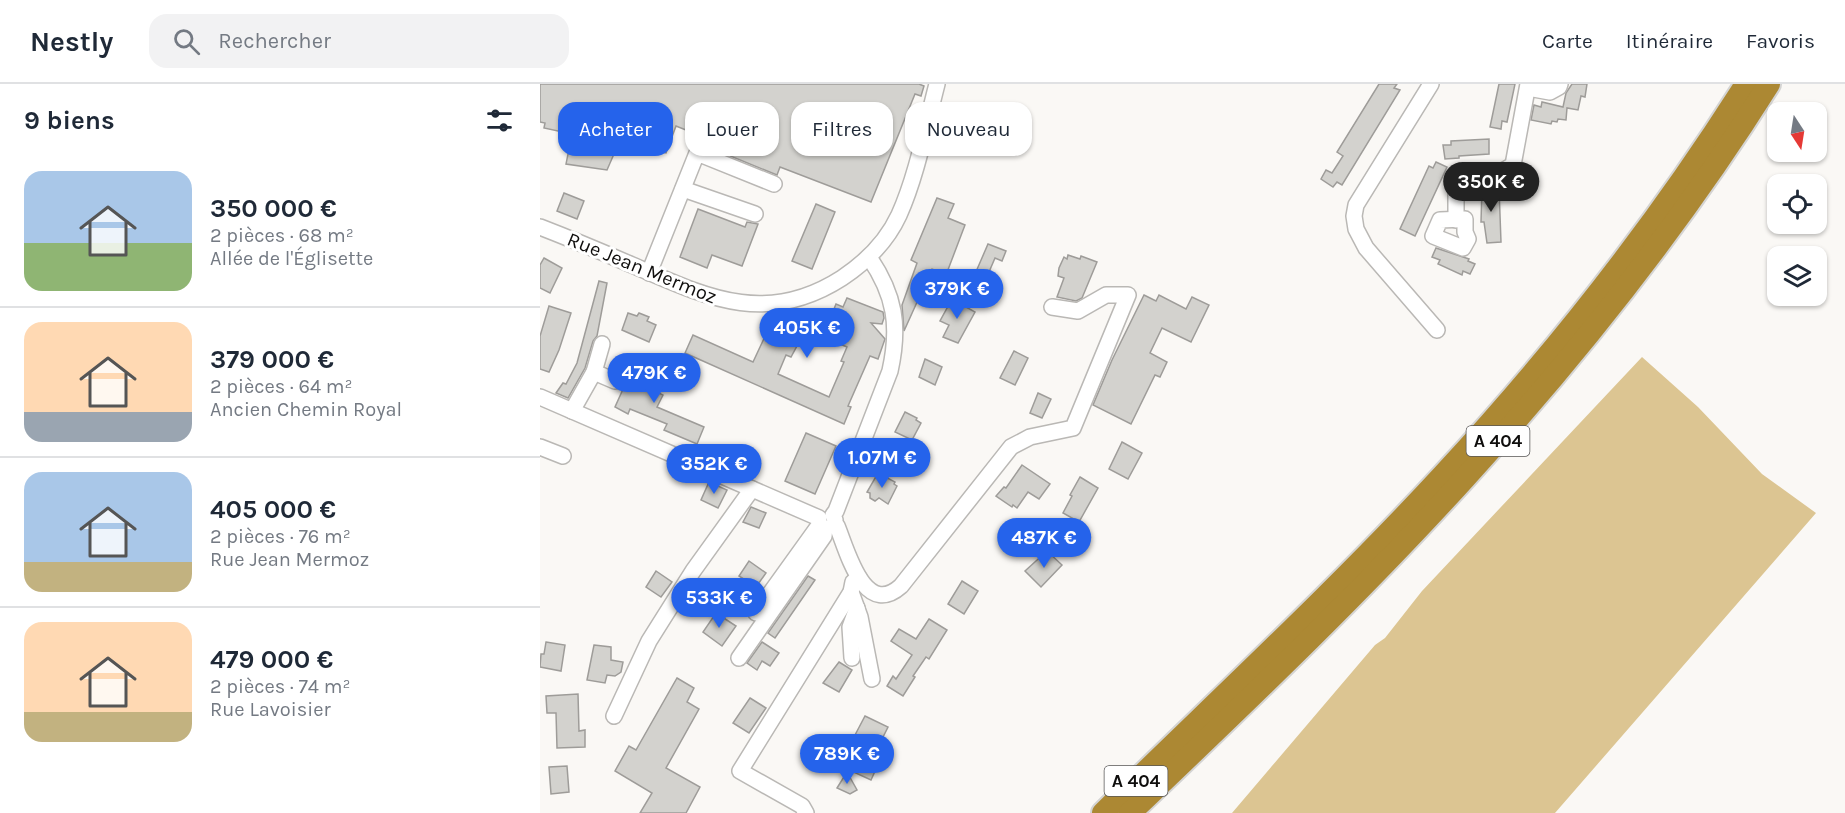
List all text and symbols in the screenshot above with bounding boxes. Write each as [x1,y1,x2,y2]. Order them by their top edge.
search box [149,14,569,68]
text: Nestly [30,25,113,58]
icon: search [170,25,203,58]
text: Rechercher [218,28,331,54]
text: Carte [1542,29,1593,53]
text: Itinéraire [1626,29,1713,53]
text: Favoris [1746,29,1815,53]
chip: Acheter [558,102,673,156]
chip: Louer [685,102,779,156]
chip: Filtres [791,102,893,156]
chip: Nouveau [905,102,1032,156]
north arrow [1767,102,1827,162]
map controls [1767,102,1827,306]
icon: filters [483,104,516,137]
text: 9 biens [24,105,115,136]
pin: 350K € [1442,162,1540,213]
text: 350K € [1457,170,1525,193]
button: locate [1767,174,1827,234]
text: 350 000 € [210,193,337,224]
icon: home [72,195,144,267]
text: 2 pièces · 68 m² [210,224,354,247]
street label: Rue Jean Mermoz [564,228,720,308]
button: layers [1767,246,1827,306]
text: Allée de l'Églisette [210,247,373,270]
pin: 379K € [908,269,1006,320]
text: 379K € [924,277,990,300]
pin: 405K € [758,308,856,359]
text: 405K € [774,316,841,339]
text: 379 000 € [210,344,334,375]
icon: home [72,346,144,418]
pin: 479K € [605,353,703,404]
text: 479K € [622,361,686,384]
text: 2 pièces · 64 m² [210,375,353,398]
text: Ancien Chemin Royal [210,398,402,421]
road number: A 404 [1466,426,1530,456]
pin: 1.07M € [827,438,937,489]
pin: 352K € [665,444,763,495]
text: 1.07M € [847,446,917,469]
text: 352K € [681,452,748,475]
text: 405 000 € [210,494,336,525]
icon: home [72,496,144,568]
pin: 487K € [995,518,1093,569]
text: 2 pièces · 76 m² [210,525,351,548]
text: 487K € [1011,526,1077,549]
text: Rue Jean Mermoz [210,548,369,571]
pin: 533K € [670,578,768,629]
text: 533K € [685,586,753,609]
text: 479 000 € [210,644,333,675]
icon: home [72,646,144,718]
text: 2 pièces · 74 m² [210,675,350,698]
text: Rue Lavoisier [210,698,331,721]
pin: 789K € [798,734,896,785]
text: 789K € [814,742,880,765]
road number: A 404 [1104,766,1168,796]

